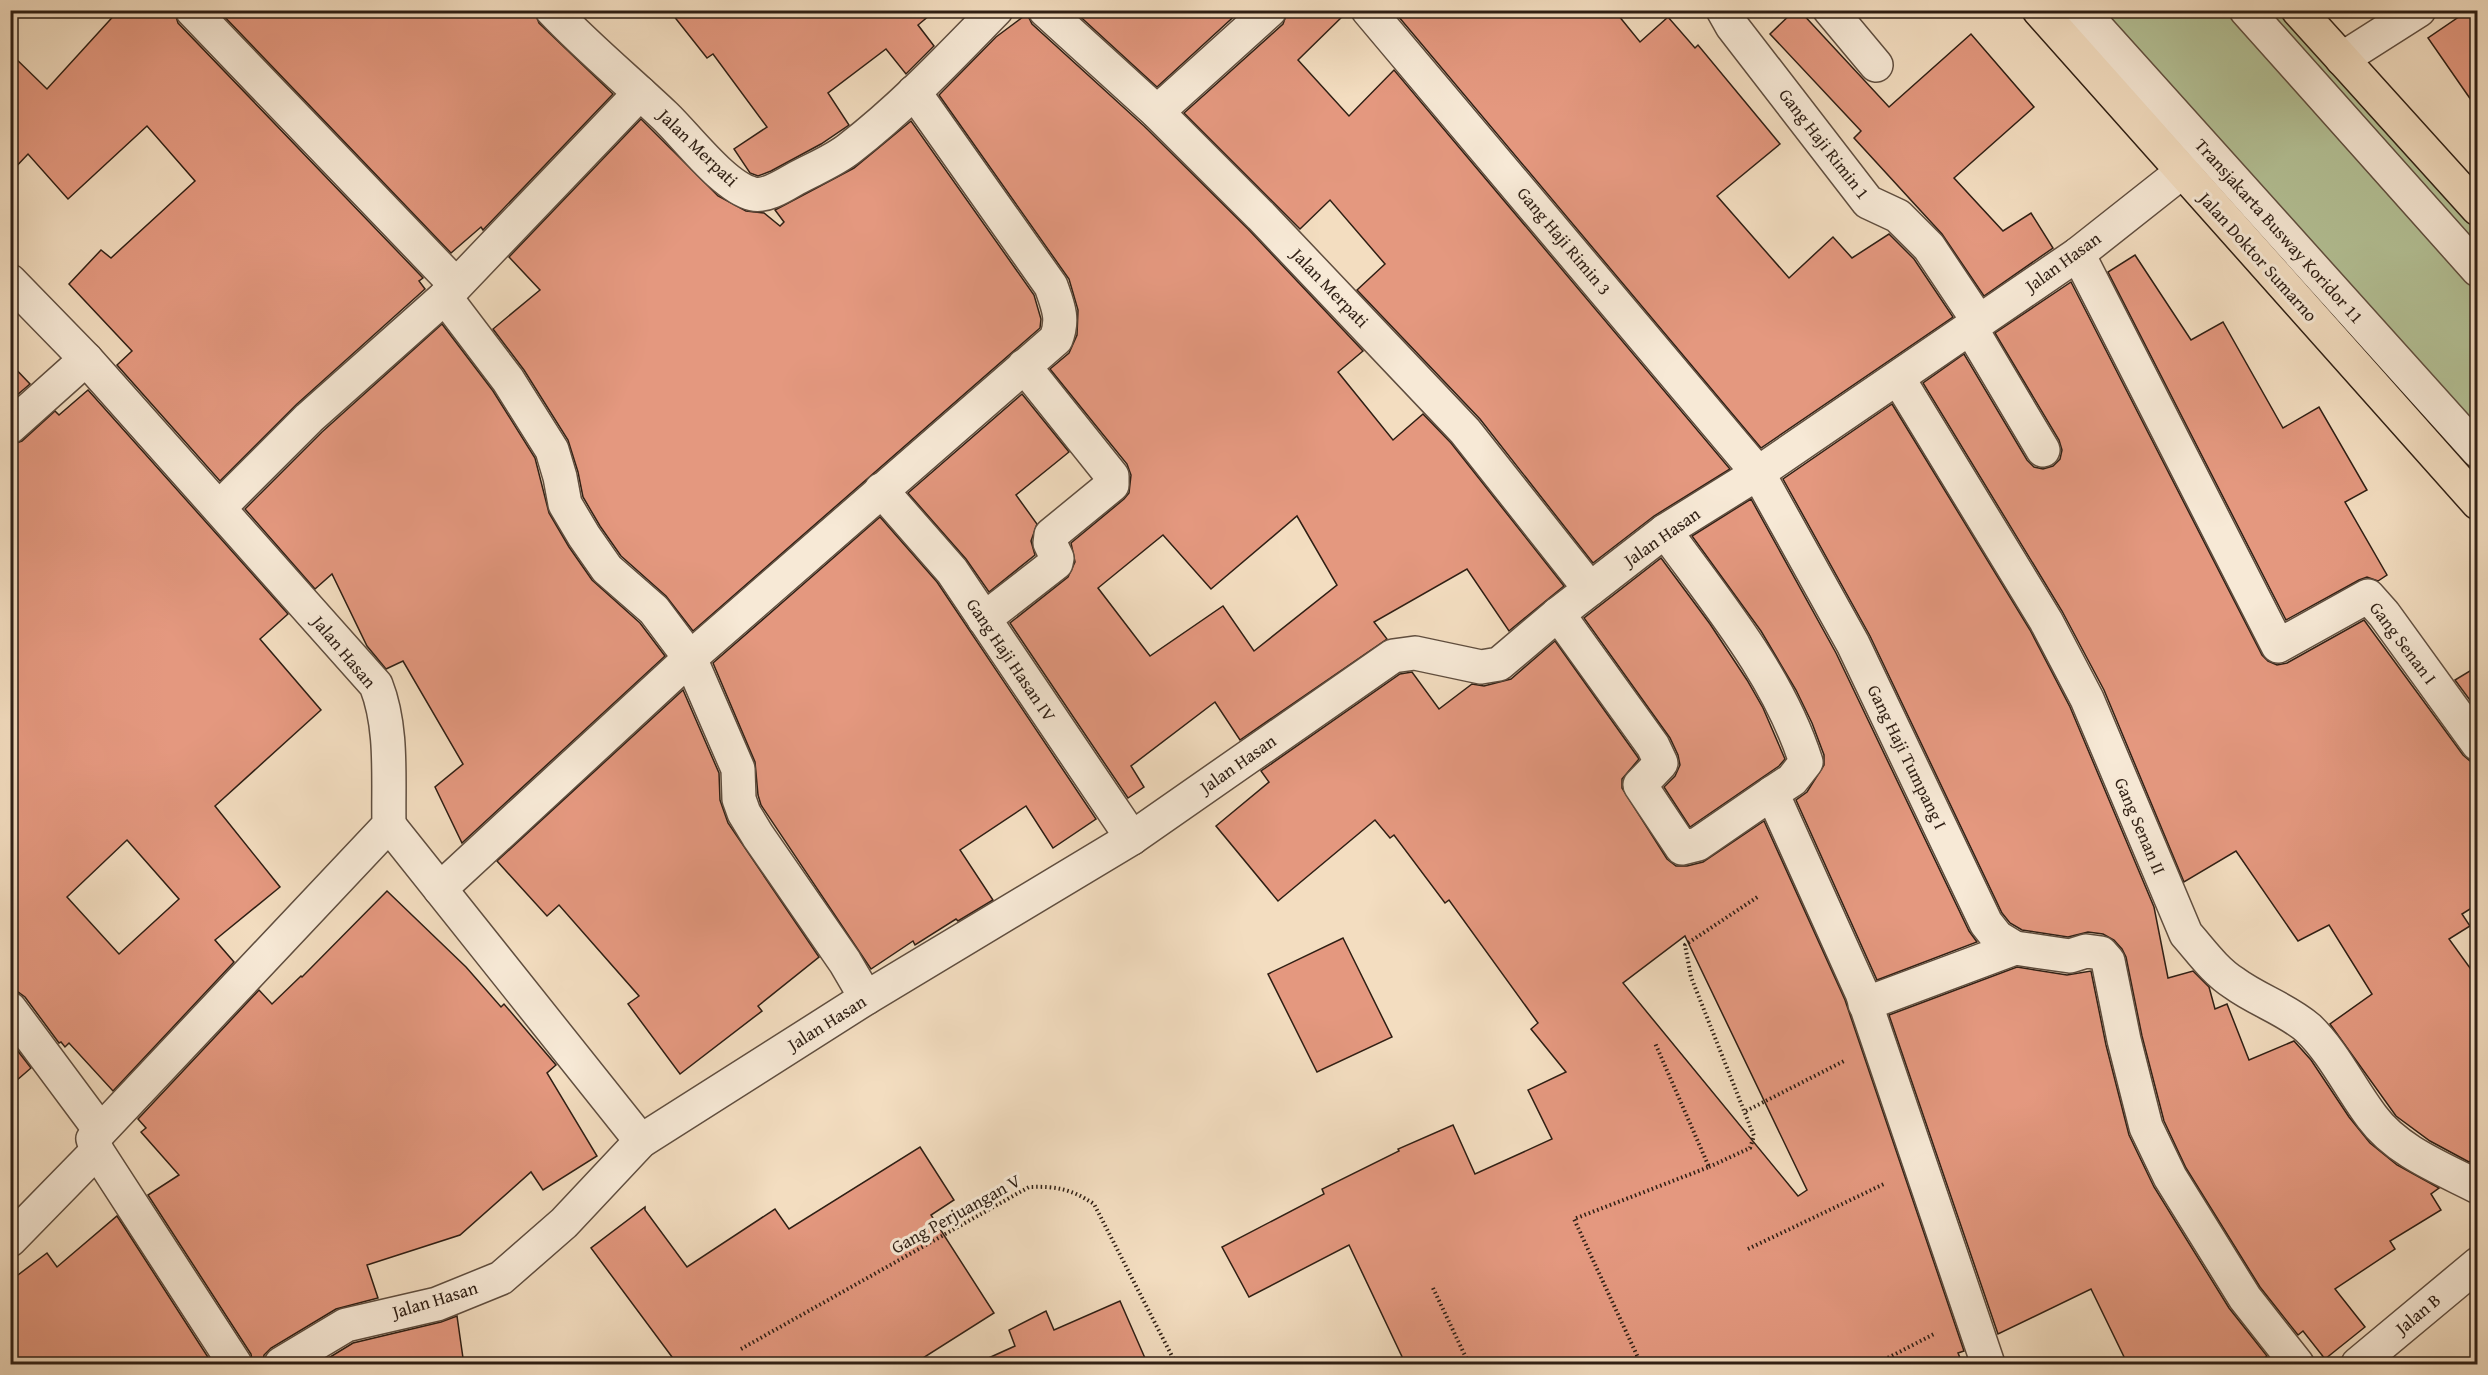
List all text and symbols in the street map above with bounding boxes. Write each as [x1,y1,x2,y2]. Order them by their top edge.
street label: Gang Haji Rimin 1 [1772,82,1876,205]
street label: Jalan Merpati [651,101,744,193]
street label: Transjakarta Busway Koridor 11 [2189,132,2370,329]
street label: Gang Haji Rimin 3 [1511,181,1618,301]
street label: Jalan Doktor Sumarno [2191,184,2324,328]
street label: Jalan Hasan [2018,225,2106,300]
street label: Jalan Merpati [1284,240,1376,334]
street label: Jalan Hasan [1616,500,1706,574]
street label: Gang Haji Hasan IV [960,593,1063,727]
street label: Gang Senan I [2363,596,2444,690]
street label: Jalan Hasan [304,608,383,694]
street label: Gang Haji Tumpang I [1861,680,1954,834]
street label: Jalan Hasan [1192,727,1282,801]
street label: Gang Senan II [2108,773,2173,879]
street label: Jalan Hasan [781,988,871,1058]
street label: Gang Perjuangan V [886,1167,1026,1260]
street label: Jalan Hasan [387,1274,481,1326]
street label: Jalan B [2388,1287,2446,1342]

